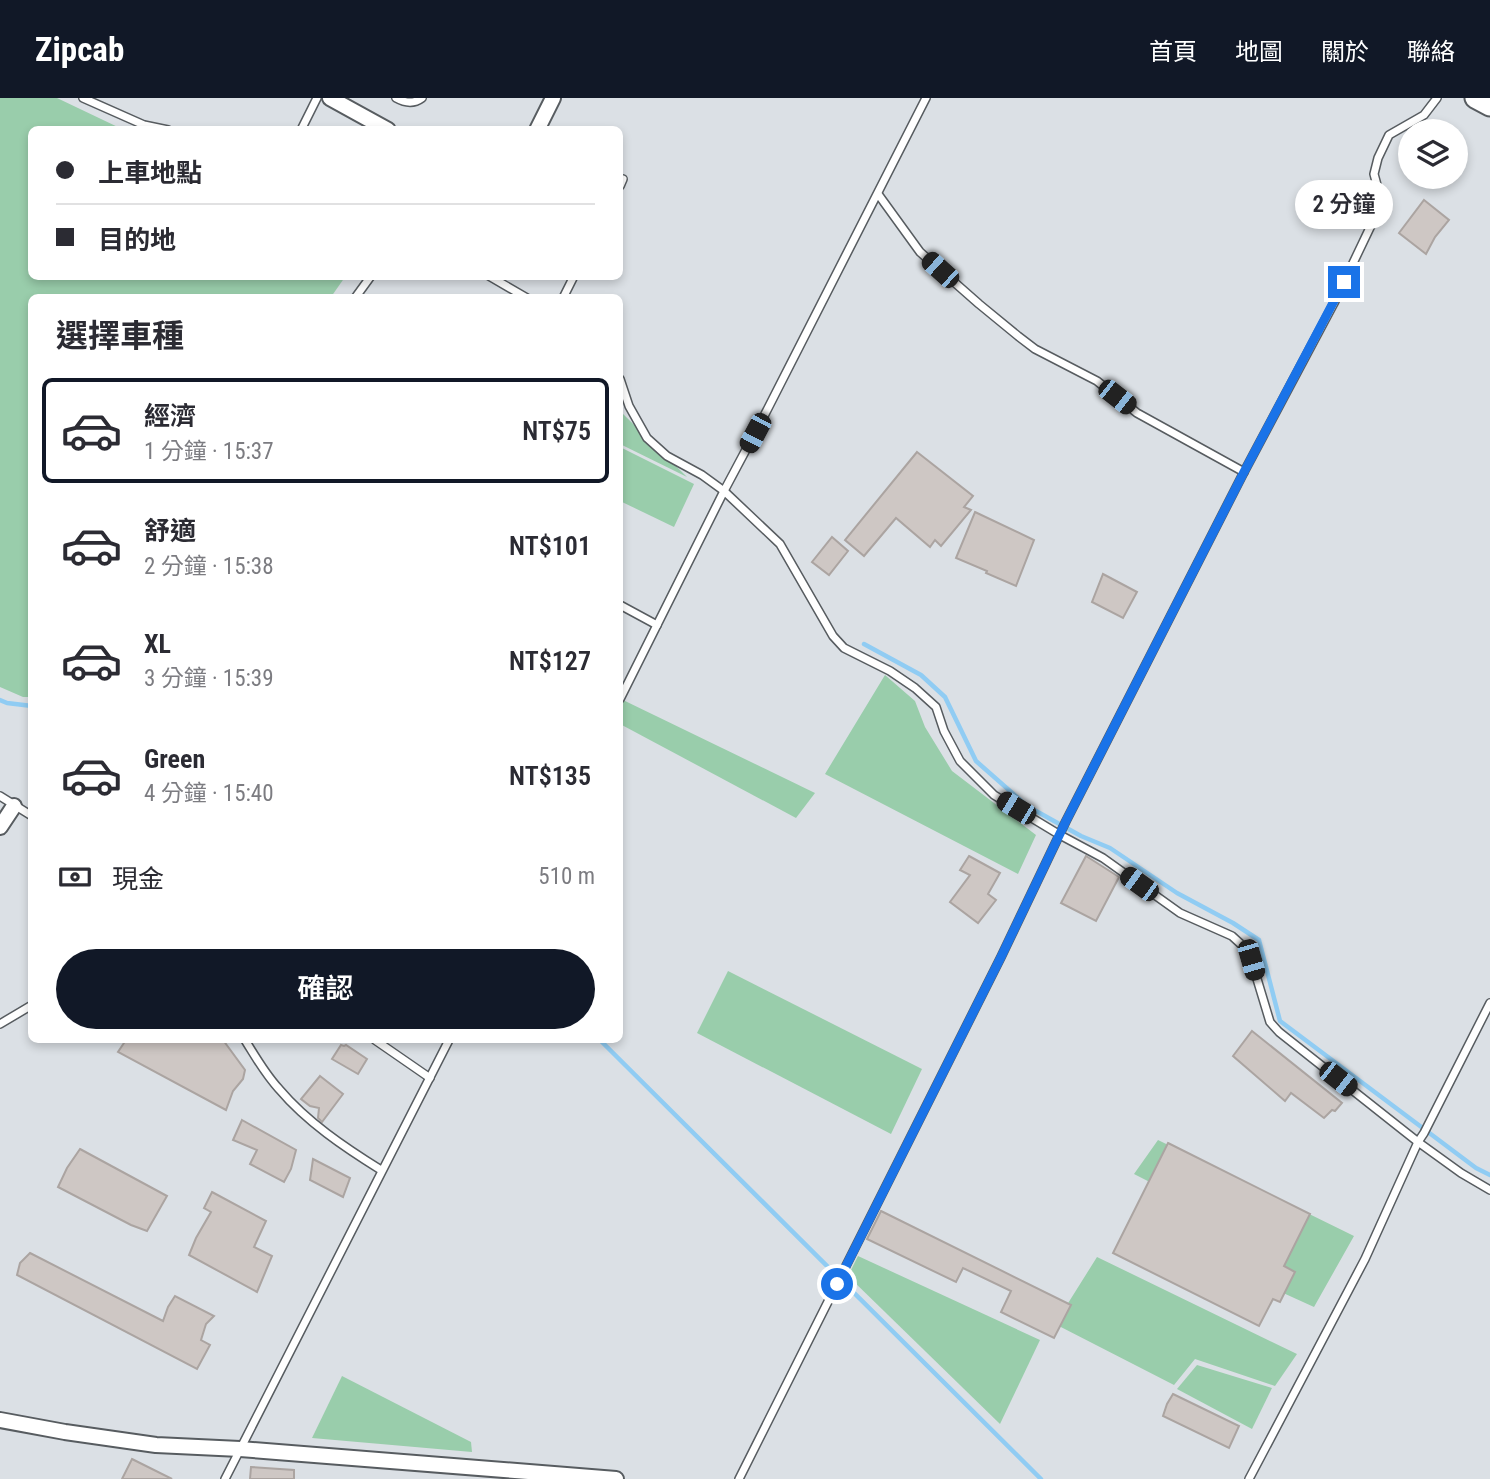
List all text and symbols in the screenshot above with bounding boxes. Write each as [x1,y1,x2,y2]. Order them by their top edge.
text: Zipcab [35,30,124,69]
text: 首頁 [1149,38,1197,66]
text: 地圖 [1235,38,1283,66]
text: 關於 [1321,38,1369,66]
text: 聯絡 [1407,38,1455,66]
map controls [1398,119,1468,189]
button: layers [1398,119,1468,189]
text: 上車地點 [98,158,202,188]
callout: 2 分鐘 [1295,180,1393,230]
text: 2 分鐘 [1313,191,1375,218]
text: 目的地 [98,225,176,255]
car [918,248,963,292]
route end [1328,266,1360,298]
text: 選擇車種 [56,317,184,355]
car [1094,376,1141,418]
icon: car [60,399,123,462]
text: 經濟 [144,401,196,431]
car [736,410,775,456]
text: NT$75 [522,416,591,446]
text: 1 分鐘 · 15:37 [144,438,274,465]
icon: car [60,514,123,577]
text: 舒適 [144,516,196,546]
text: NT$101 [509,531,591,561]
text: 2 分鐘 · 15:38 [144,553,274,580]
icon: car [60,629,123,692]
text: XL [144,629,171,659]
text: NT$127 [509,646,591,676]
text: 3 分鐘 · 15:39 [144,665,274,692]
icon: car [60,744,123,807]
text: Green [144,744,205,774]
text: NT$135 [509,761,591,791]
text: 4 分鐘 · 15:40 [144,780,274,807]
car [993,788,1040,828]
icon: cash [56,858,94,896]
text: 510 m [538,863,595,890]
car [1116,863,1163,905]
text: 現金 [112,864,164,894]
car [1236,937,1267,983]
button: 確認 [56,949,595,1029]
car [1315,1058,1362,1100]
route start [821,1268,853,1300]

